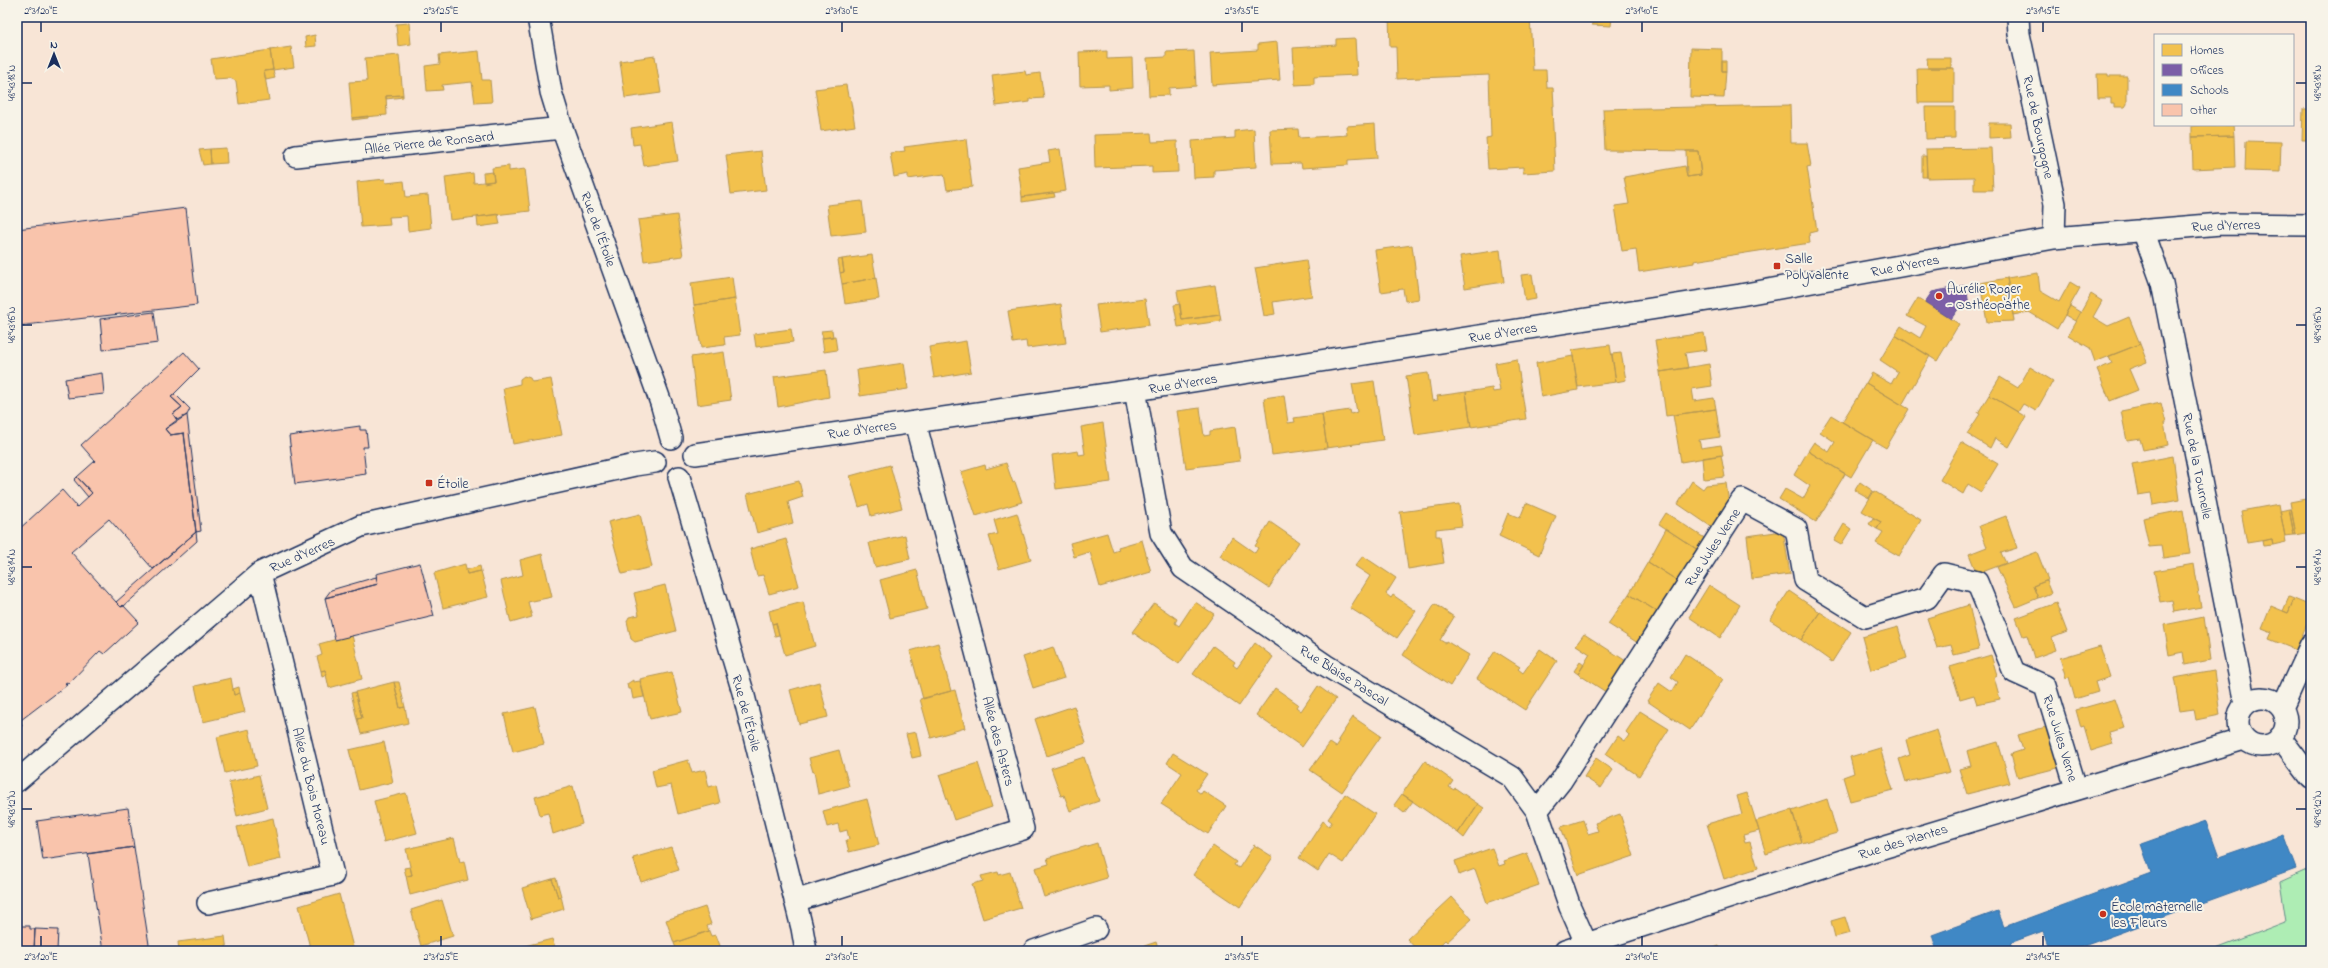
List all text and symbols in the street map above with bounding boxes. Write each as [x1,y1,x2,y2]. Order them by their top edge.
text: 2°31'20"E [24,4,58,19]
text: 2°31'25"E [423,4,459,19]
text: 2°31'30"E [826,4,858,19]
text: 2°31'35"E [1225,4,1259,19]
text: 2°31'40"E [1626,4,1658,19]
text: 2°31'45"E [2026,4,2060,19]
north arrow [34,34,74,74]
legend [2154,34,2294,126]
text: N [50,37,58,53]
text: Homes [2190,42,2224,60]
text: Offices [2190,62,2224,80]
text: 48°43'18"N [5,65,20,101]
text: 48°43'18"N [2311,65,2326,101]
street label: Rue de Bourgogne [2015,74,2059,182]
text: Schools [2190,82,2229,100]
text: Other [2190,102,2217,120]
street label: Allée Pierre de Ronsard [363,126,495,161]
street label: Rue de l'Étoile [574,189,621,271]
street label: Rue d'Yerres [2191,215,2261,238]
place label: Salle Polyvalente [1785,249,1849,287]
street label: Rue d'Yerres [1869,250,1941,283]
marker: Salle Polyvalente [1772,261,1782,271]
place label: Aurélie Roger - Osthéopathe [1947,279,2031,316]
marker: Aurélie Roger - Osthéopathe [1934,291,1944,301]
text: 48°43'16"N [5,306,20,343]
text: 48°43'16"N [2311,306,2326,343]
street label: Rue d'Yerres [1467,318,1539,349]
street label: Rue d'Yerres [1147,369,1219,400]
street label: Rue de la Tournelle [2176,411,2217,522]
street label: Rue d'Yerres [826,415,898,446]
place label: Étoile [437,474,469,495]
marker: Étoile [424,478,434,488]
street label: Rue Jules Verne [1680,504,1747,591]
street label: Rue d'Yerres [267,532,339,579]
text: 48°43'14"N [5,549,20,585]
text: 48°43'14"N [2311,549,2326,585]
street label: Rue Blaise Pascal [1295,640,1392,712]
street label: Rue de l'Étoile [725,673,766,755]
street label: Rue Jules Verne [2036,692,2083,785]
street label: Allée des Asters [975,694,1020,789]
street label: Allée du Bois Moreau [286,725,335,847]
text: 48°43'12"N [5,790,20,828]
text: 48°43'12"N [2311,790,2326,828]
street label: Rue des Plantes [1856,819,1951,866]
place label: École maternelle les Fleurs [2111,897,2203,934]
marker: École maternelle les Fleurs [2098,909,2108,919]
text: 2°31'20"E [24,950,58,965]
text: 2°31'25"E [423,950,459,965]
text: 2°31'30"E [826,950,858,965]
text: 2°31'35"E [1225,950,1259,965]
text: 2°31'40"E [1626,950,1658,965]
text: 2°31'45"E [2026,950,2060,965]

